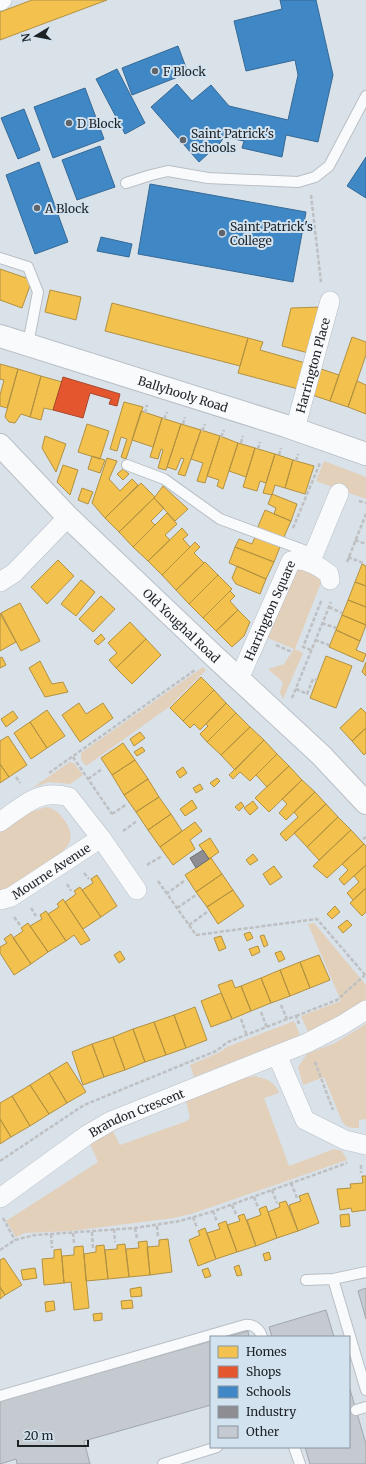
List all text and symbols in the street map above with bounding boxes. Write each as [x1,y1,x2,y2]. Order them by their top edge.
north arrow [16,16,56,56]
text: N [18,32,34,43]
place label: F Block [163,64,206,79]
marker: F Block [150,66,160,76]
place label: D Block [77,116,122,131]
marker: D Block [64,118,74,128]
place label: Saint Patrick's Schools [191,126,274,155]
marker: Saint Patrick's Schools [178,135,188,145]
place label: A Block [44,201,89,216]
marker: A Block [32,203,42,213]
place label: Saint Patrick's College [230,219,313,248]
marker: Saint Patrick's College [217,228,227,238]
street label: Harrington Place [292,316,333,415]
street label: Ballyhooly Road [136,372,230,415]
street label: Harrington Square [241,558,298,663]
street label: Old Youghal Road [140,585,223,665]
street label: Mourne Avenue [9,840,93,902]
street label: Brandon Crescent [86,1085,187,1140]
legend [210,1336,350,1448]
text: Homes [246,1344,287,1359]
text: Shops [246,1364,281,1379]
text: Schools [246,1384,291,1399]
text: Industry [246,1404,296,1419]
scale bar [18,1422,88,1448]
text: Other [246,1424,280,1439]
text: 20 m [24,1428,53,1443]

